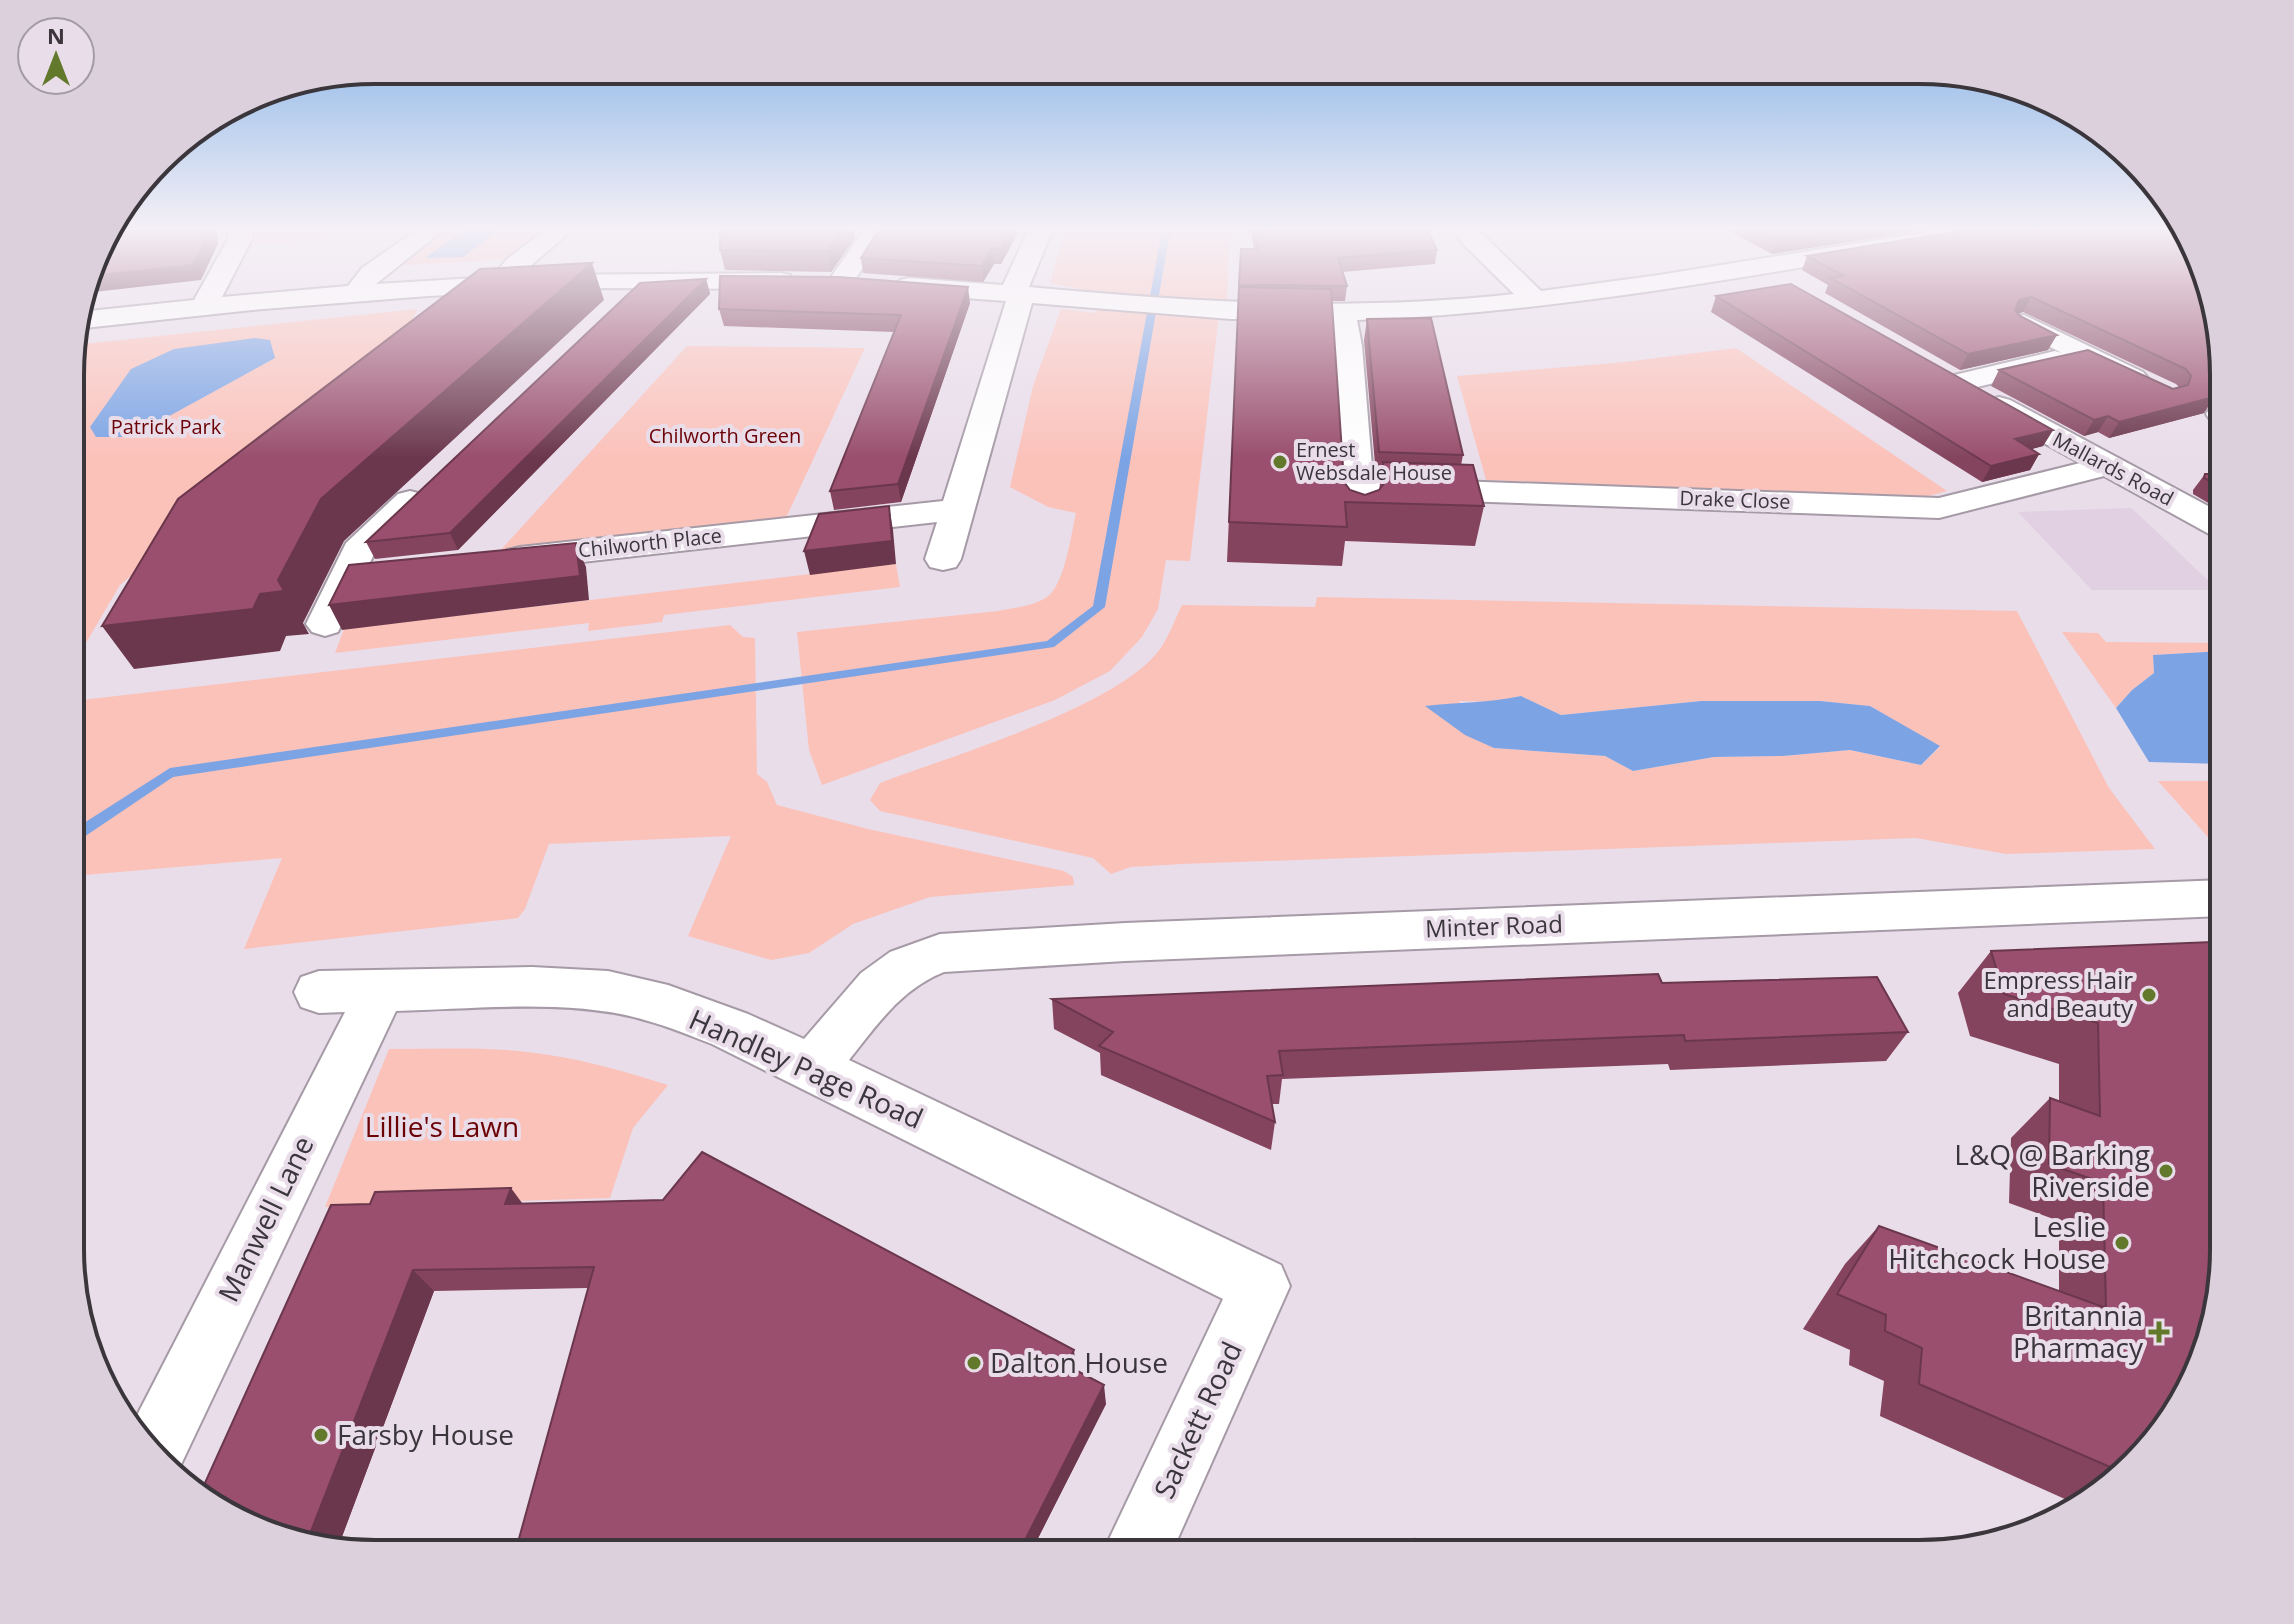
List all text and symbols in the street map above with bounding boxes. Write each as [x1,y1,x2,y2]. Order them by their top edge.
north arrow [16,16,96,96]
text: N [47,20,65,50]
park label: Patrick Park [111,413,222,440]
park label: Chilworth Green [649,422,801,449]
street label: Mallards Road [2048,425,2178,512]
place label: Ernest Websdale House [1296,436,1452,486]
marker: Ernest Websdale House [1271,453,1289,471]
street label: Drake Close [1679,484,1791,515]
street label: Chilworth Place [577,522,723,563]
street label: Minter Road [1425,907,1563,944]
place label: Empress Hair and Beauty [1983,963,2134,1024]
marker: Empress Hair and Beauty [2140,986,2158,1004]
street label: Handley Page Road [684,999,929,1137]
park label: Lillie's Lawn [365,1107,519,1145]
street label: Manwell Lane [209,1129,322,1308]
place label: L&Q @ Barking Riverside [1954,1135,2150,1205]
marker: L&Q @ Barking Riverside [2157,1162,2175,1180]
place label: Leslie Hitchcock House [1888,1207,2106,1277]
marker: Leslie Hitchcock House [2113,1234,2131,1252]
place label: Britannia Pharmacy [2013,1296,2144,1366]
marker: Britannia Pharmacy [2150,1323,2168,1341]
street label: Sackett Road [1144,1335,1250,1504]
place label: Dalton House [990,1343,1168,1381]
marker: Dalton House [965,1354,983,1372]
place label: Farsby House [337,1415,514,1453]
marker: Farsby House [312,1426,330,1444]

